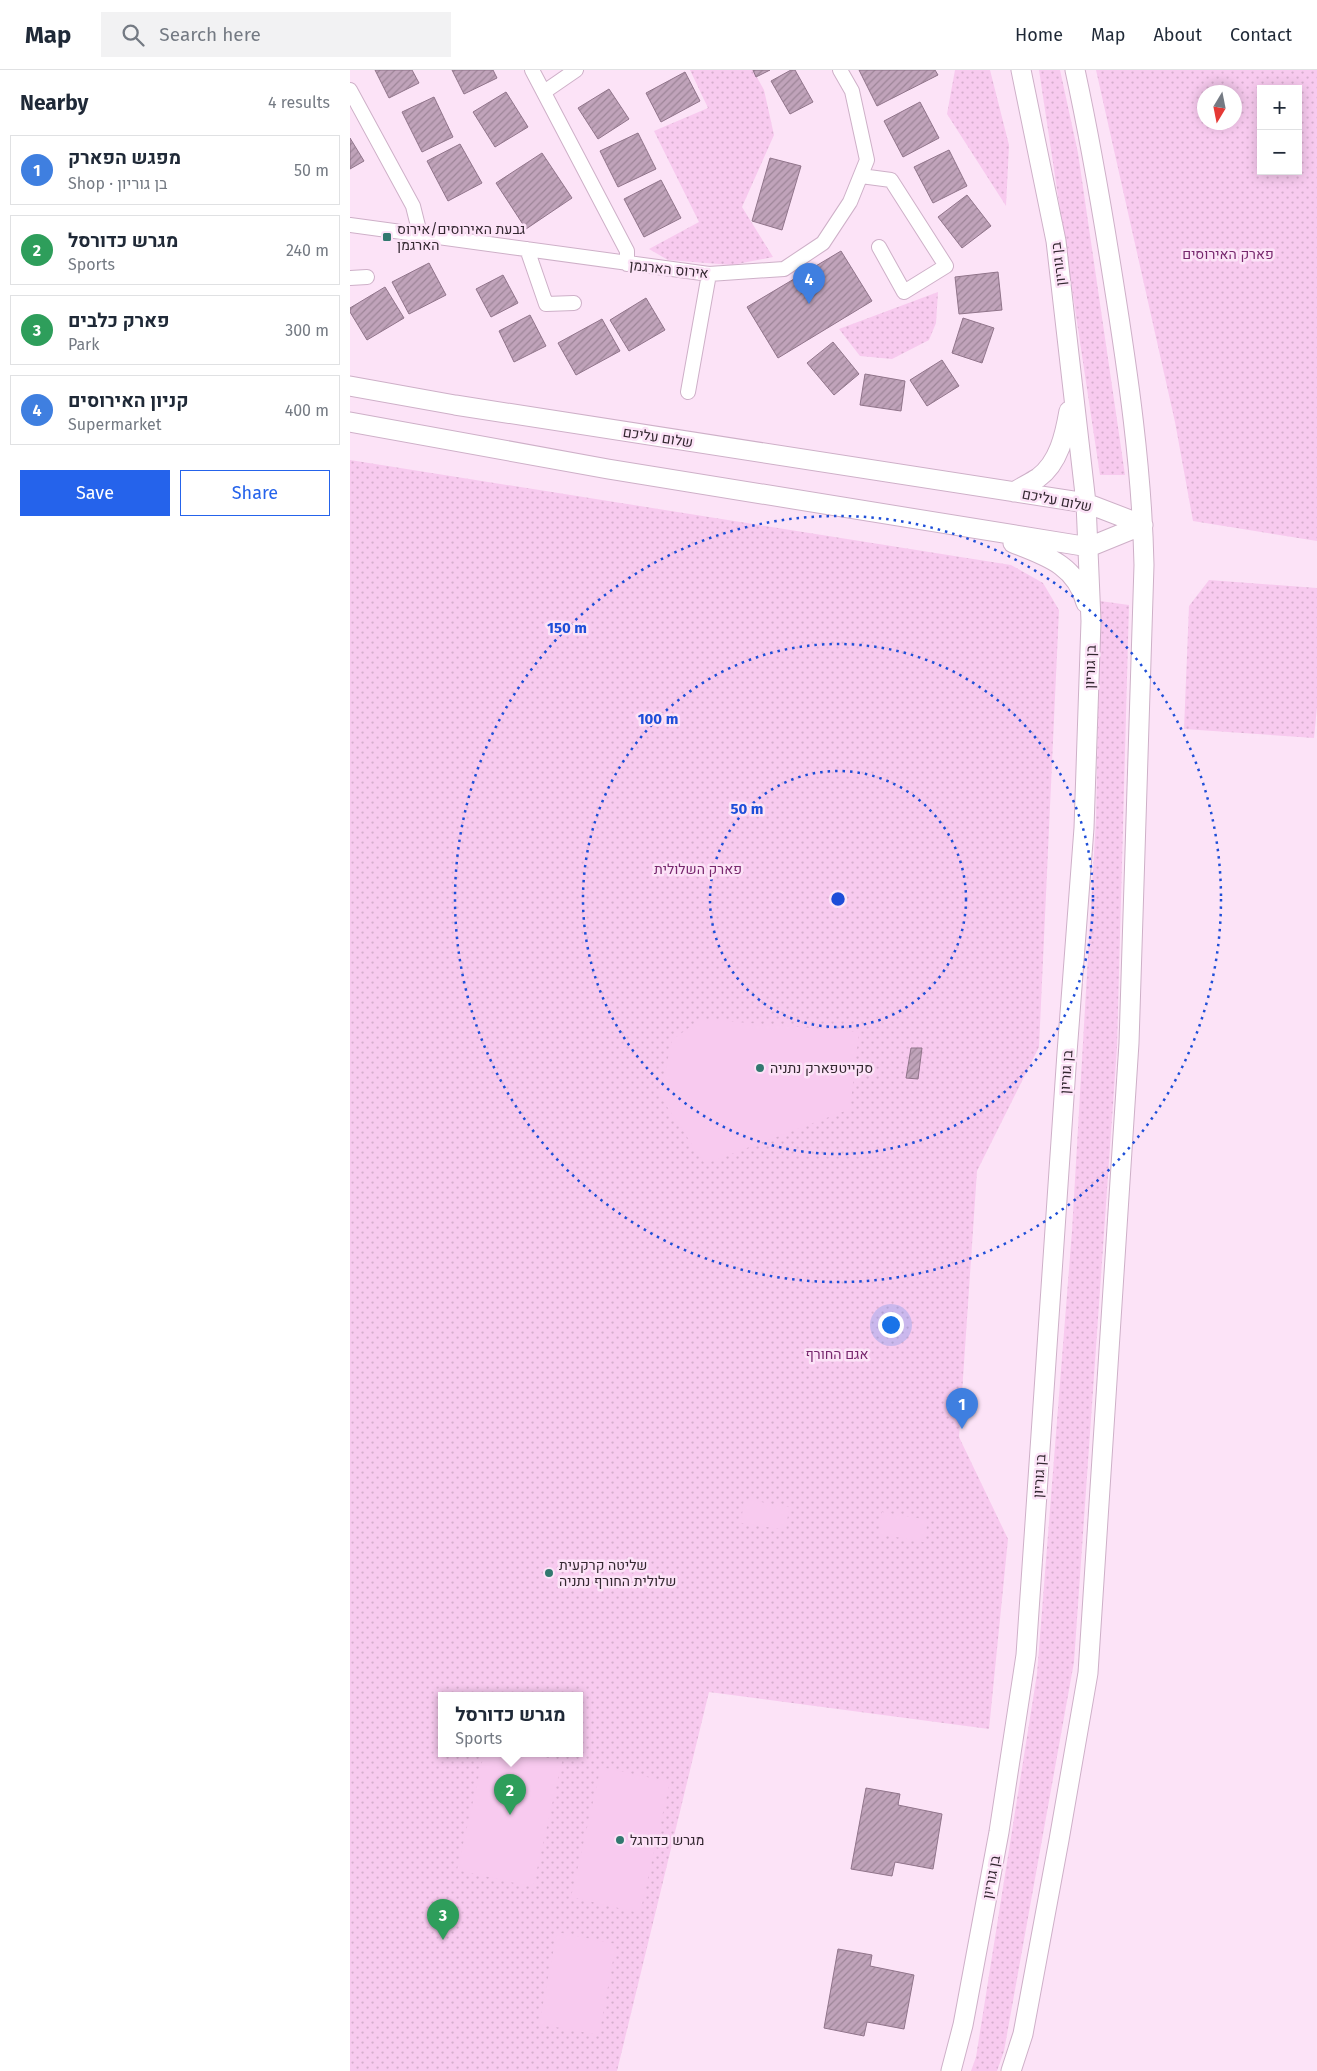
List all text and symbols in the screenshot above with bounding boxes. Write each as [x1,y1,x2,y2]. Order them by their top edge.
search box [101,12,451,57]
text: Map [25,21,71,49]
icon: search [119,21,147,49]
text: Search here [159,23,261,46]
text: Home [1015,24,1063,46]
text: Map [1091,24,1125,46]
text: About [1153,24,1202,46]
text: Contact [1230,24,1292,46]
north arrow [1197,85,1242,130]
map controls [1257,85,1302,175]
button: + [1257,85,1302,130]
text: Nearby [20,90,88,116]
text: 4 results [268,93,330,112]
button: − [1257,130,1302,175]
text: מפגש הפארק [68,146,181,169]
text: 1 [33,161,41,180]
text: 50 m [294,161,329,180]
text: Shop · בן גוריון [68,174,167,193]
place label: גבעת האירוסים/אירוס הארגמן [397,221,525,254]
text: מגרש כדורסל [68,229,178,252]
marker: גבעת האירוסים/אירוס הארגמן [381,231,393,243]
street label: בן גוריון [1047,240,1070,287]
text: 2 [33,241,41,260]
text: 240 m [286,241,329,260]
park label: פארק האירוסים [1182,246,1274,263]
text: Sports [68,255,115,274]
street label: אירוס הארגמן [629,257,709,282]
pin: 4 [793,263,825,304]
text: פארק כלבים [68,309,170,332]
text: 3 [33,321,41,340]
text: 300 m [285,321,329,340]
text: Park [68,335,100,354]
text: קניון האירוסים [68,389,189,412]
text: 4 [32,401,42,420]
text: 400 m [285,401,329,420]
text: Supermarket [68,415,162,434]
street label: שלום עליכם [622,424,694,451]
button: Save [20,470,170,516]
button: Share [180,470,330,516]
street label: שלום עליכם [1020,485,1093,516]
text: 150 m [547,619,587,637]
street label: בן גוריון [1081,644,1100,689]
text: 100 m [638,710,678,728]
text: 50 m [730,800,764,818]
park label: פארק השלולית [654,861,742,878]
centre of rings [829,890,847,908]
street label: בן גוריון [1056,1049,1077,1095]
place label: סקייטפארק נתניה [770,1060,873,1077]
marker: סקייטפארק נתניה [754,1062,766,1074]
your location [878,1312,904,1338]
park label: אגם החורף [805,1346,869,1363]
pin: 1 [946,1388,978,1429]
street label: בן גוריון [1029,1453,1050,1499]
place label: שליטה קרקעית שלולית החורף נתניה [559,1557,676,1590]
marker: שליטה קרקעית שלולית החורף נתניה [543,1567,555,1579]
popup [438,1692,583,1757]
text: מגרש כדורסל [455,1703,566,1726]
text: Sports [455,1729,502,1748]
pin: 2 [494,1774,526,1815]
place label: מגרש כדורגל [630,1832,704,1849]
marker: מגרש כדורגל [614,1834,626,1846]
street label: בן גוריון [979,1853,1004,1900]
pin: 3 [427,1899,459,1940]

